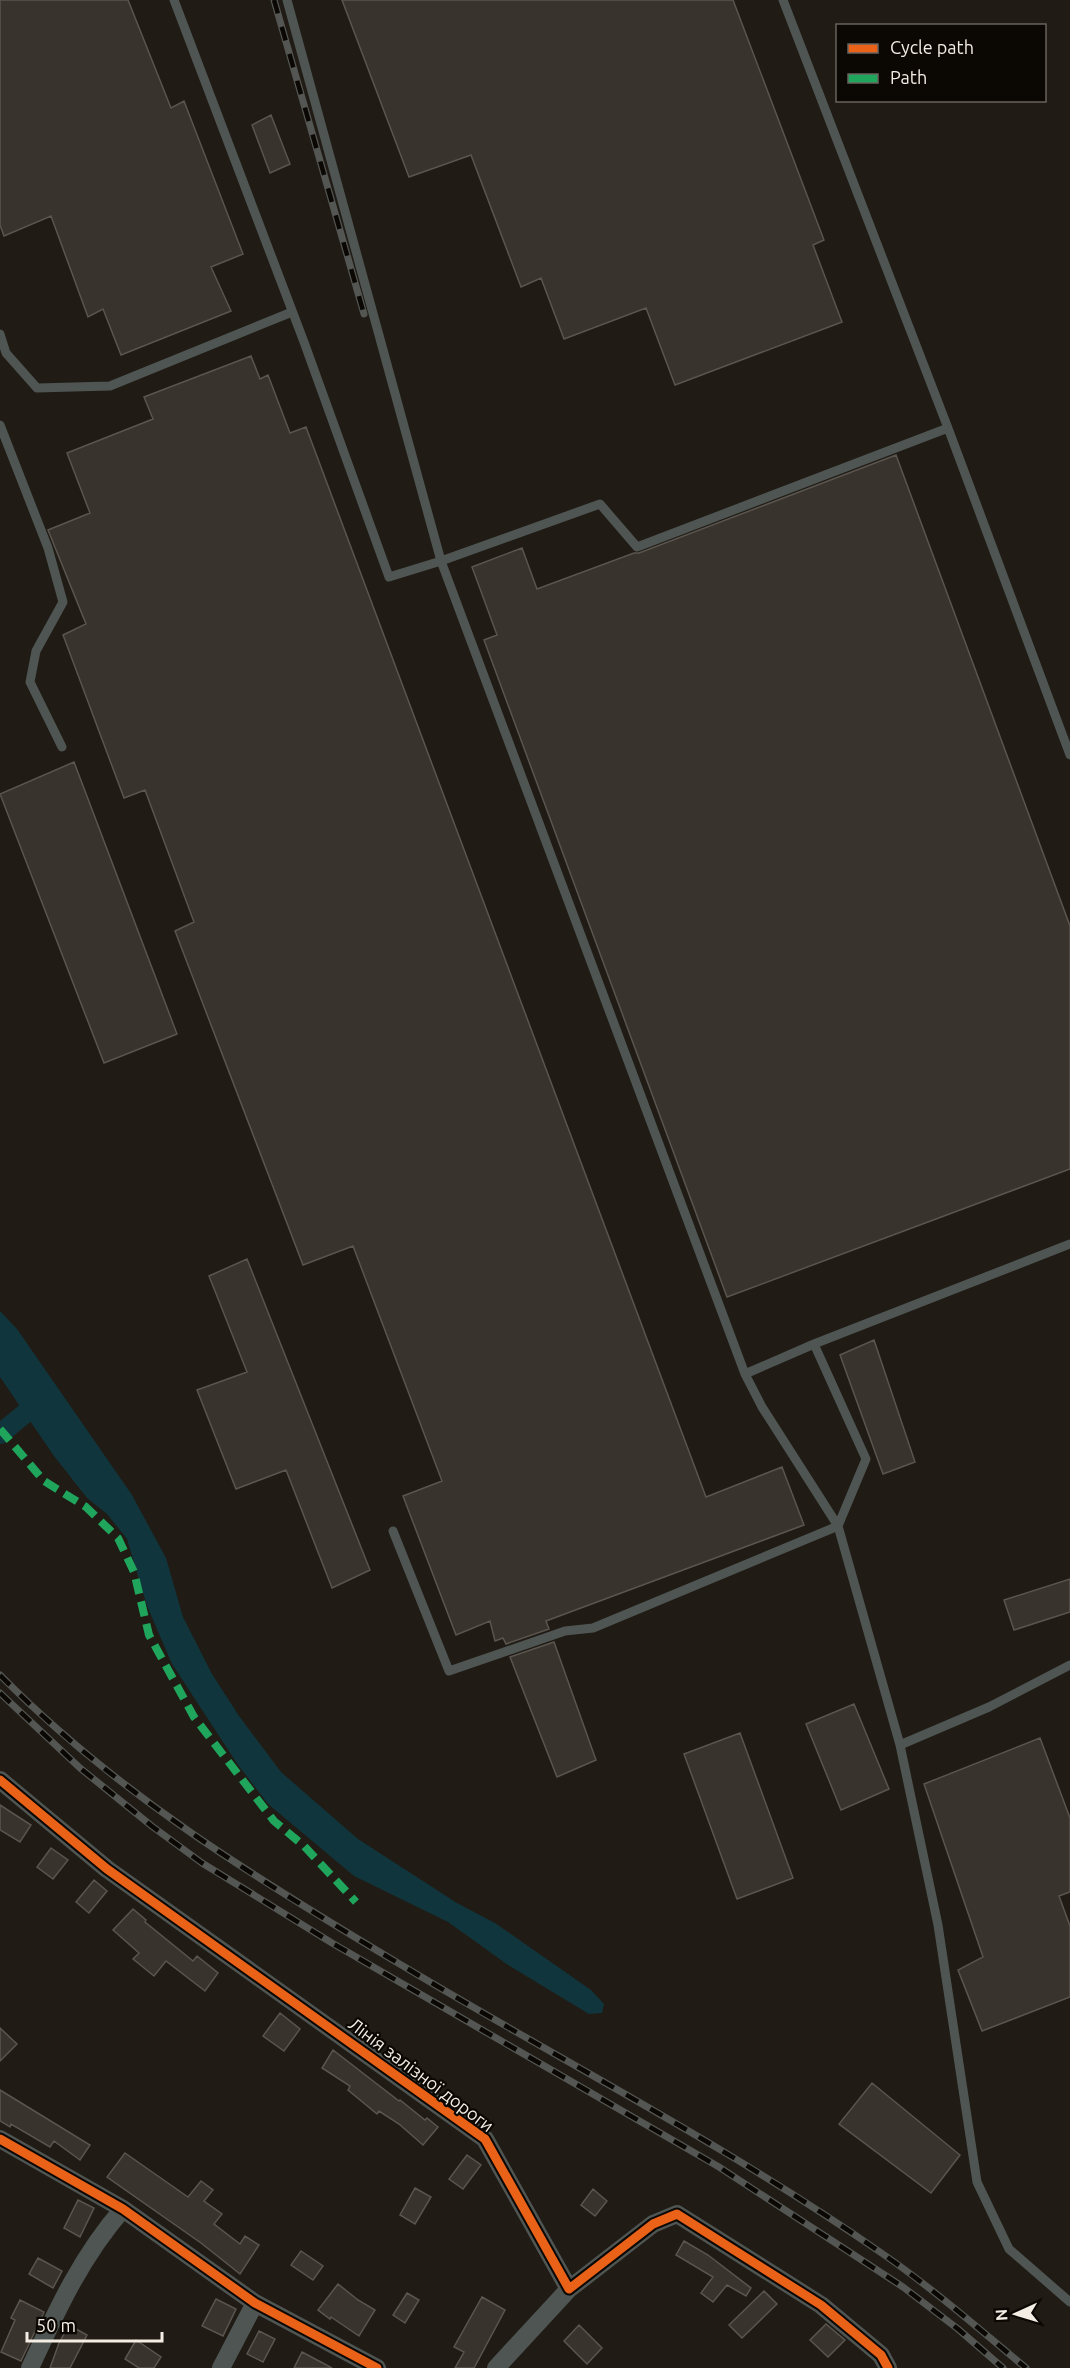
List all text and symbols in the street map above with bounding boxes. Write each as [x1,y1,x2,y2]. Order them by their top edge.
legend [836,24,1046,102]
text: Cycle path [890,37,974,57]
text: Path [890,67,927,87]
street label: Лінія залізної дороги [345,2013,498,2135]
north arrow [986,2284,1046,2344]
scale bar [27,2305,162,2343]
text: N [992,2308,1010,2322]
text: 50 m [36,2315,76,2335]

